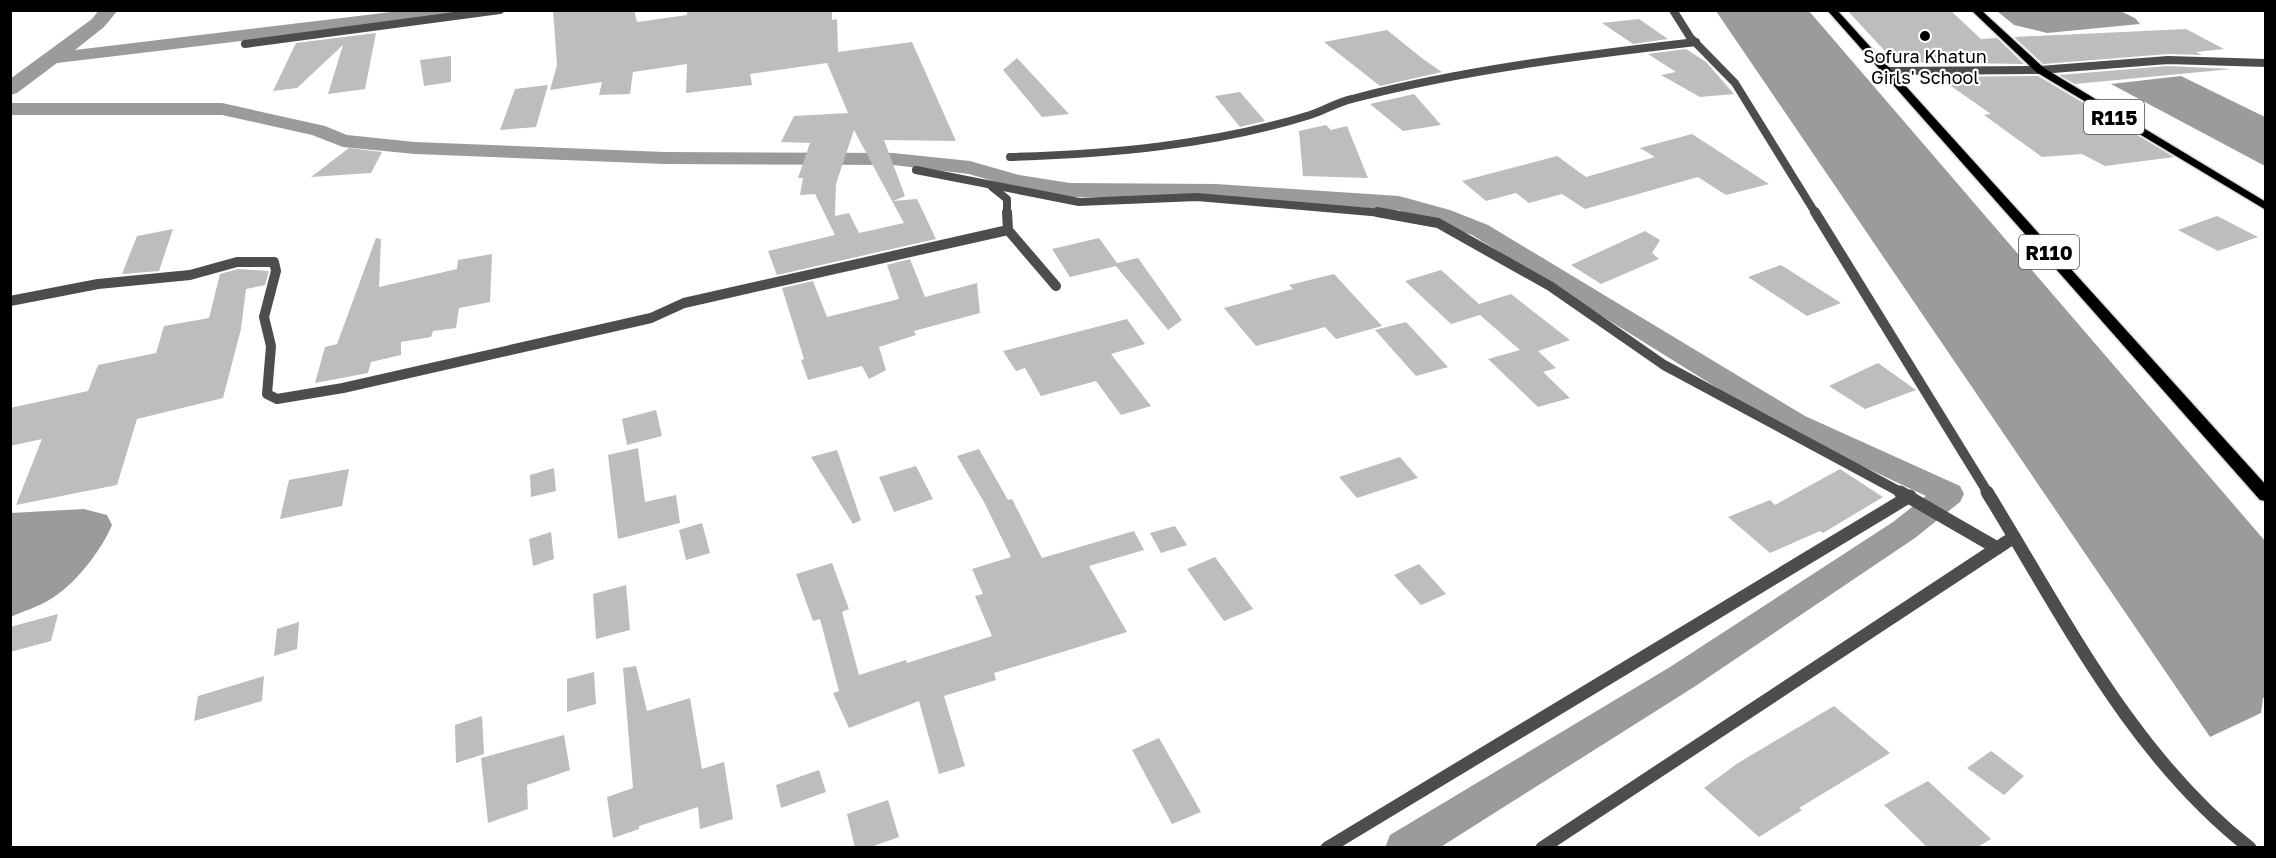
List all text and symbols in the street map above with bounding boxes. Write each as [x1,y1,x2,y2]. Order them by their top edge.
marker: Sofura Khatun Girls' School [1918,29,1932,43]
place label: Sofura Khatun Girls' School [1863,45,1987,88]
road number: R115 [2084,100,2144,134]
road number: R110 [2019,235,2079,269]

